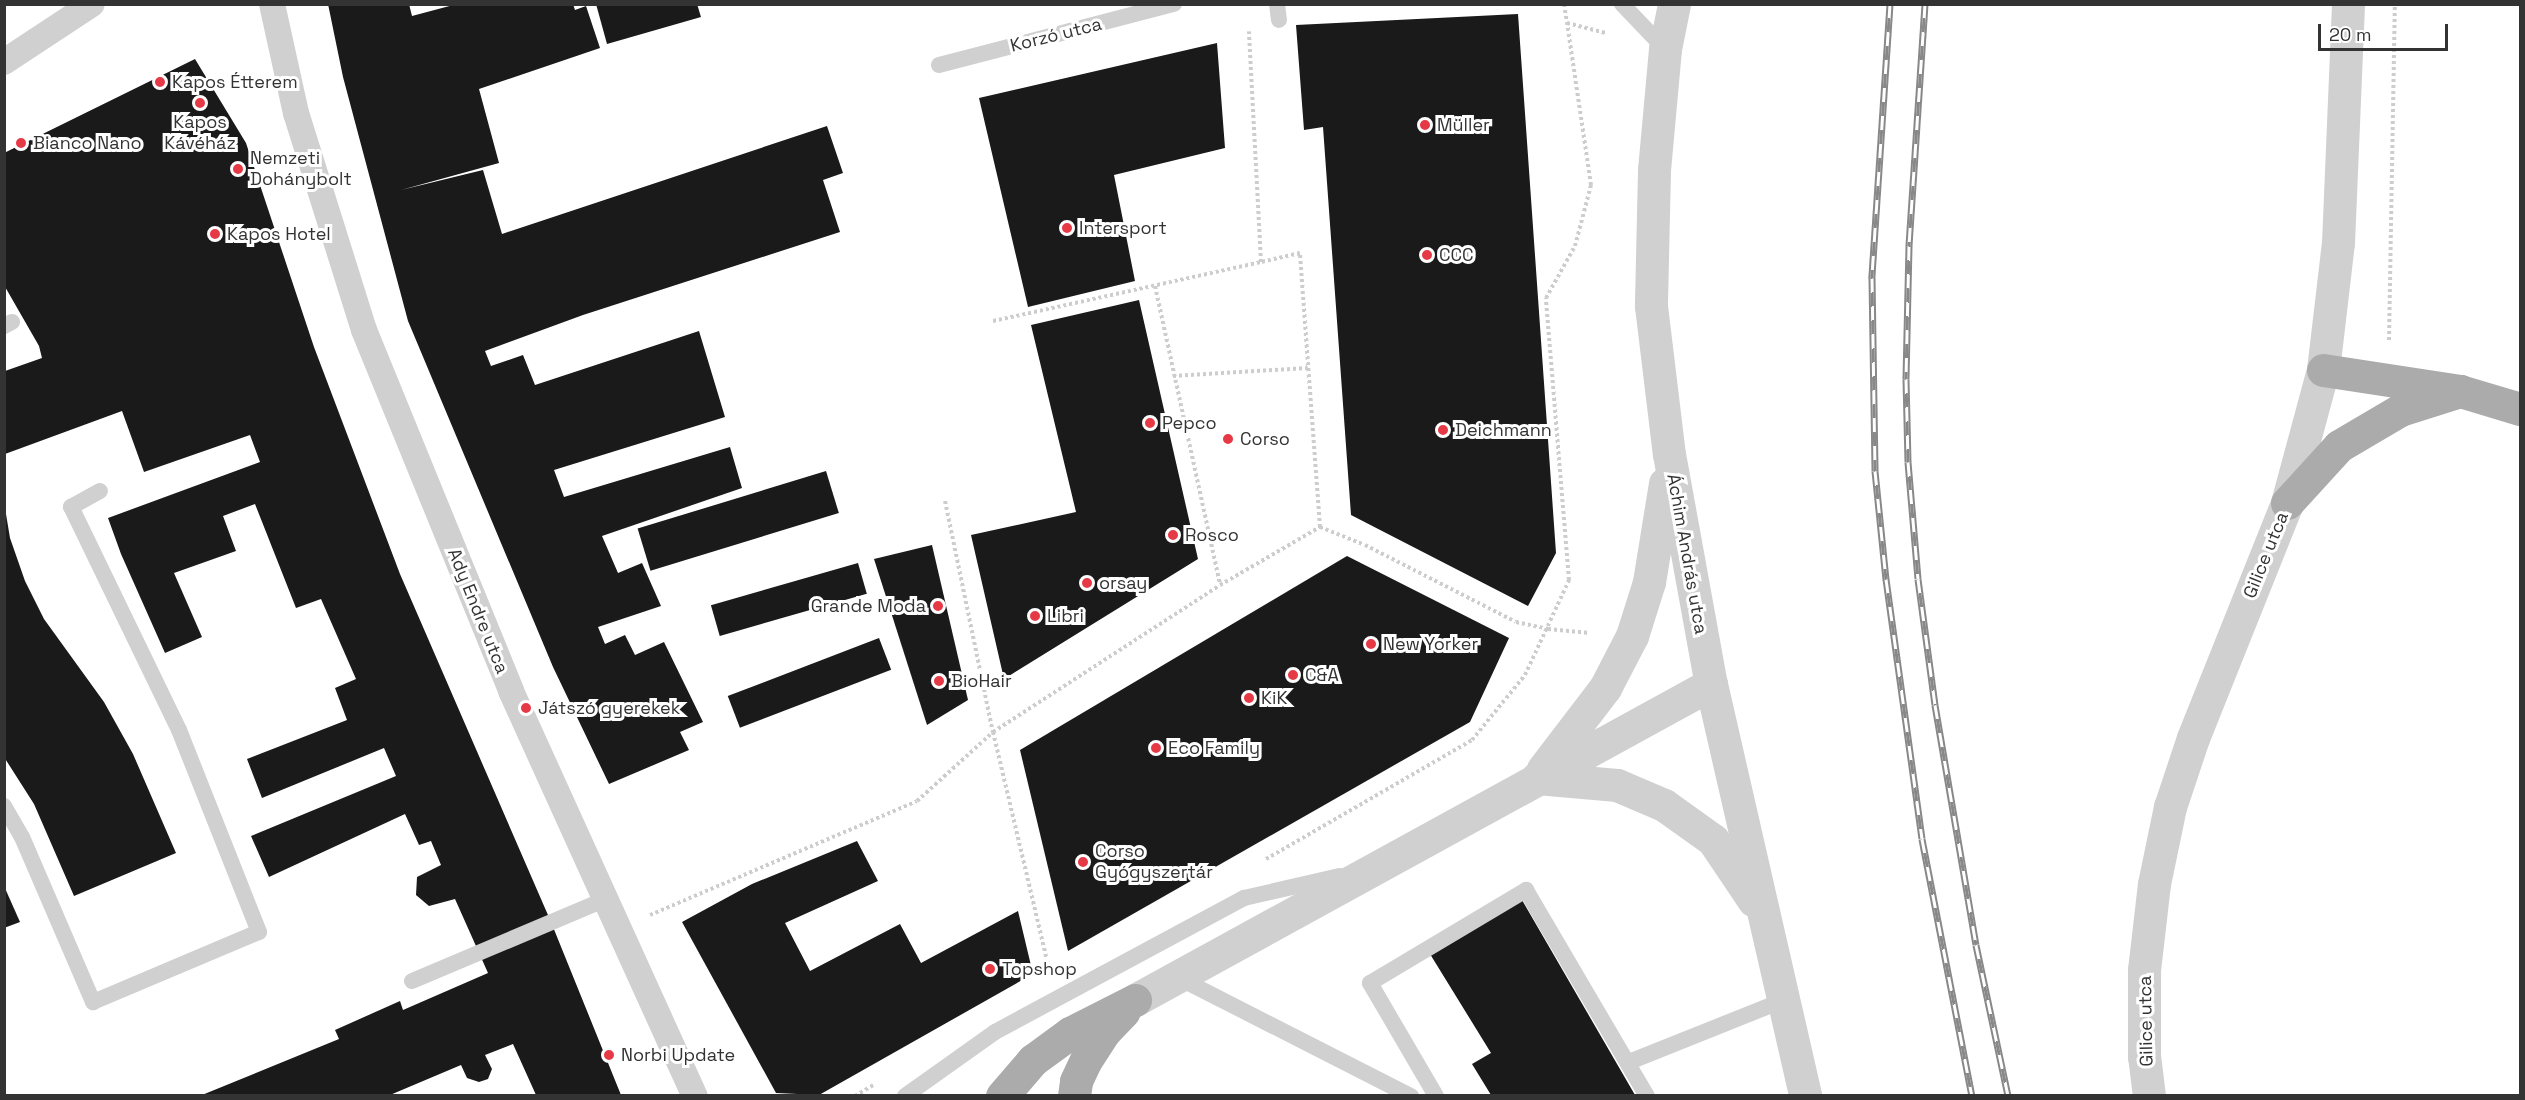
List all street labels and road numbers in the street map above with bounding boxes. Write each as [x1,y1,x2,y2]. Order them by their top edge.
street label: Korzó utca [1008,13,1104,57]
street label: Áchim András utca [1662,472,1712,636]
street label: Gilice utca [2239,509,2293,601]
street label: Ady Endre utca [443,545,513,677]
street label: Gilice utca [2134,975,2158,1067]

